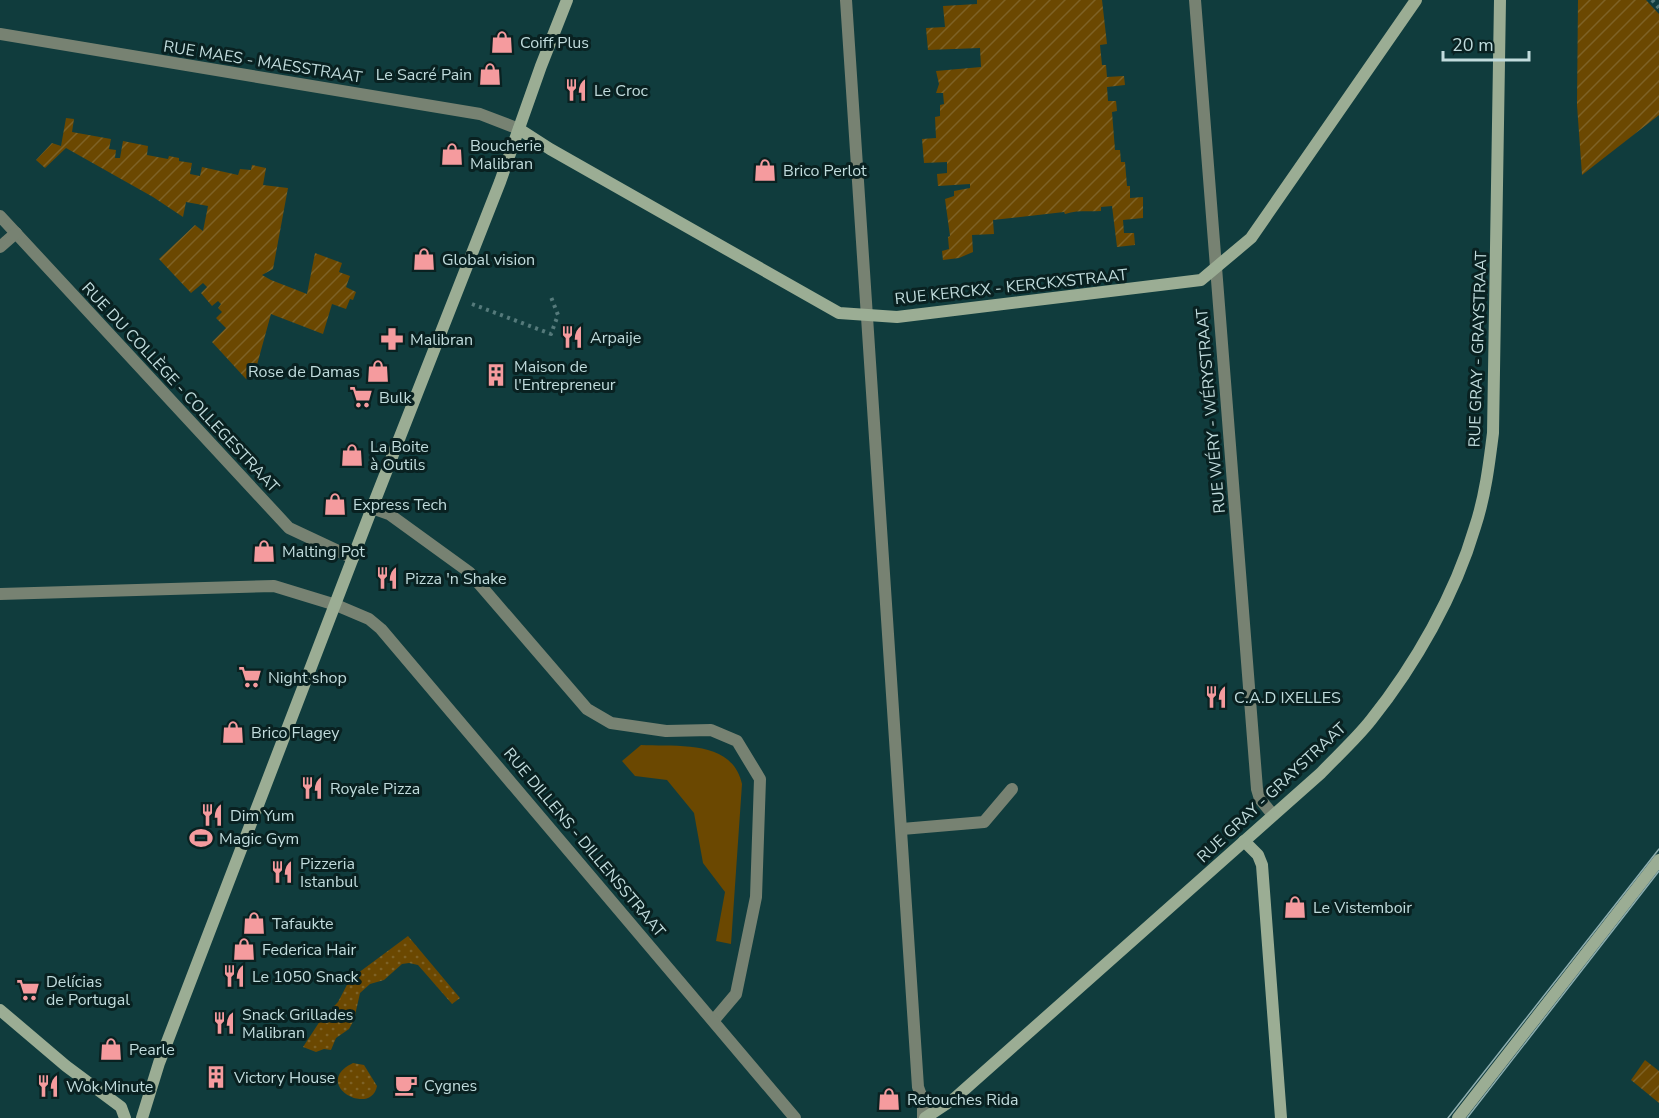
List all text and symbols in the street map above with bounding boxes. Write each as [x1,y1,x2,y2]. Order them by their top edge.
scale bar [1443,24,1528,62]
shop icon: Coiff Plus [489,29,515,55]
place label: Coiff Plus [520,32,589,54]
text: 20 m [1452,33,1494,57]
street label: RUE MAES - MAESSTRAAT [162,35,364,89]
shop icon: Le Sacré Pain [477,61,503,87]
place label: Le Sacré Pain [376,64,472,86]
restaurant icon: Le Croc [563,77,589,103]
place label: Le Croc [594,80,649,102]
place label: Boucherie Malibran [470,135,542,175]
shop icon: Boucherie Malibran [439,141,465,167]
shop icon: Brico Perlot [752,157,778,183]
place label: Brico Perlot [783,160,867,182]
shop icon: Global vision [411,246,437,272]
place label: Global vision [442,249,535,271]
street label: RUE GRAY - GRAYSTRAAT [1464,250,1492,448]
street label: RUE KERCKX - KERCKXSTRAAT [894,264,1129,310]
street label: RUE DU COLLÈGE - COLLEGESTRAAT [77,278,284,498]
street label: RUE WÉRY - WÉRYSTRAAT [1191,307,1231,515]
restaurant icon: Arpaije [559,324,585,350]
pharmacy icon: Malibran [379,326,405,352]
place label: Arpaije [590,327,641,349]
place label: Malibran [410,329,473,351]
place label: Maison de l'Entrepreneur [514,356,616,396]
shop icon: Rose de Damas [365,358,391,384]
place label: Rose de Damas [248,361,360,383]
building icon: Maison de l'Entrepreneur [483,362,509,388]
supermarket icon: Bulk [348,384,374,410]
place label: Bulk [379,387,413,409]
place label: La Boite à Outils [370,436,429,476]
shop icon: La Boite à Outils [339,442,365,468]
shop icon: Express Tech [322,491,348,517]
place label: Express Tech [353,494,447,516]
shop icon: Malting Pot [251,538,277,564]
place label: Malting Pot [282,541,365,563]
restaurant icon: Pizza 'n Shake [374,565,400,591]
place label: Pizza 'n Shake [405,568,507,590]
supermarket icon: Night shop [237,664,263,690]
place label: Night shop [268,667,347,689]
restaurant icon: C.A.D IXELLES [1203,684,1229,710]
place label: C.A.D IXELLES [1234,687,1341,709]
street label: RUE GRAY - GRAYSTRAAT [1192,717,1351,868]
shop icon: Brico Flagey [220,719,246,745]
place label: Brico Flagey [251,722,340,744]
street label: RUE DILLENS - DILLENSSTRAAT [498,743,670,942]
restaurant icon: Royale Pizza [299,775,325,801]
place label: Royale Pizza [330,778,420,800]
restaurant icon: Dim Yum [199,802,225,828]
place label: Dim Yum [230,805,294,827]
sports icon: Magic Gym [188,825,214,851]
place label: Magic Gym [219,828,299,850]
place label: Pizzeria Istanbul [300,853,358,893]
restaurant icon: Pizzeria Istanbul [269,859,295,885]
shop icon: Le Vistemboir [1282,894,1308,920]
place label: Le Vistemboir [1313,897,1412,919]
shop icon: Tafaukte [241,910,267,936]
place label: Tafaukte [272,913,333,935]
shop icon: Federica Hair [231,936,257,962]
place label: Federica Hair [262,939,357,961]
restaurant icon: Le 1050 Snack [221,963,247,989]
place label: Le 1050 Snack [252,966,360,988]
place label: Delícias de Portugal [46,971,130,1011]
supermarket icon: Delícias de Portugal [15,977,41,1003]
place label: Snack Grillades Malibran [242,1004,353,1044]
restaurant icon: Snack Grillades Malibran [211,1010,237,1036]
shop icon: Pearle [98,1036,124,1062]
place label: Pearle [129,1039,175,1061]
building icon: Victory House [203,1064,229,1090]
place label: Victory House [233,1067,335,1089]
cafe icon: Cygnes [393,1072,419,1098]
restaurant icon: Wok Minute [35,1073,61,1099]
place label: Cygnes [424,1075,477,1097]
place label: Wok Minute [66,1076,153,1098]
shop icon: Retouches Rida [876,1086,902,1112]
place label: Retouches Rida [907,1089,1018,1111]

